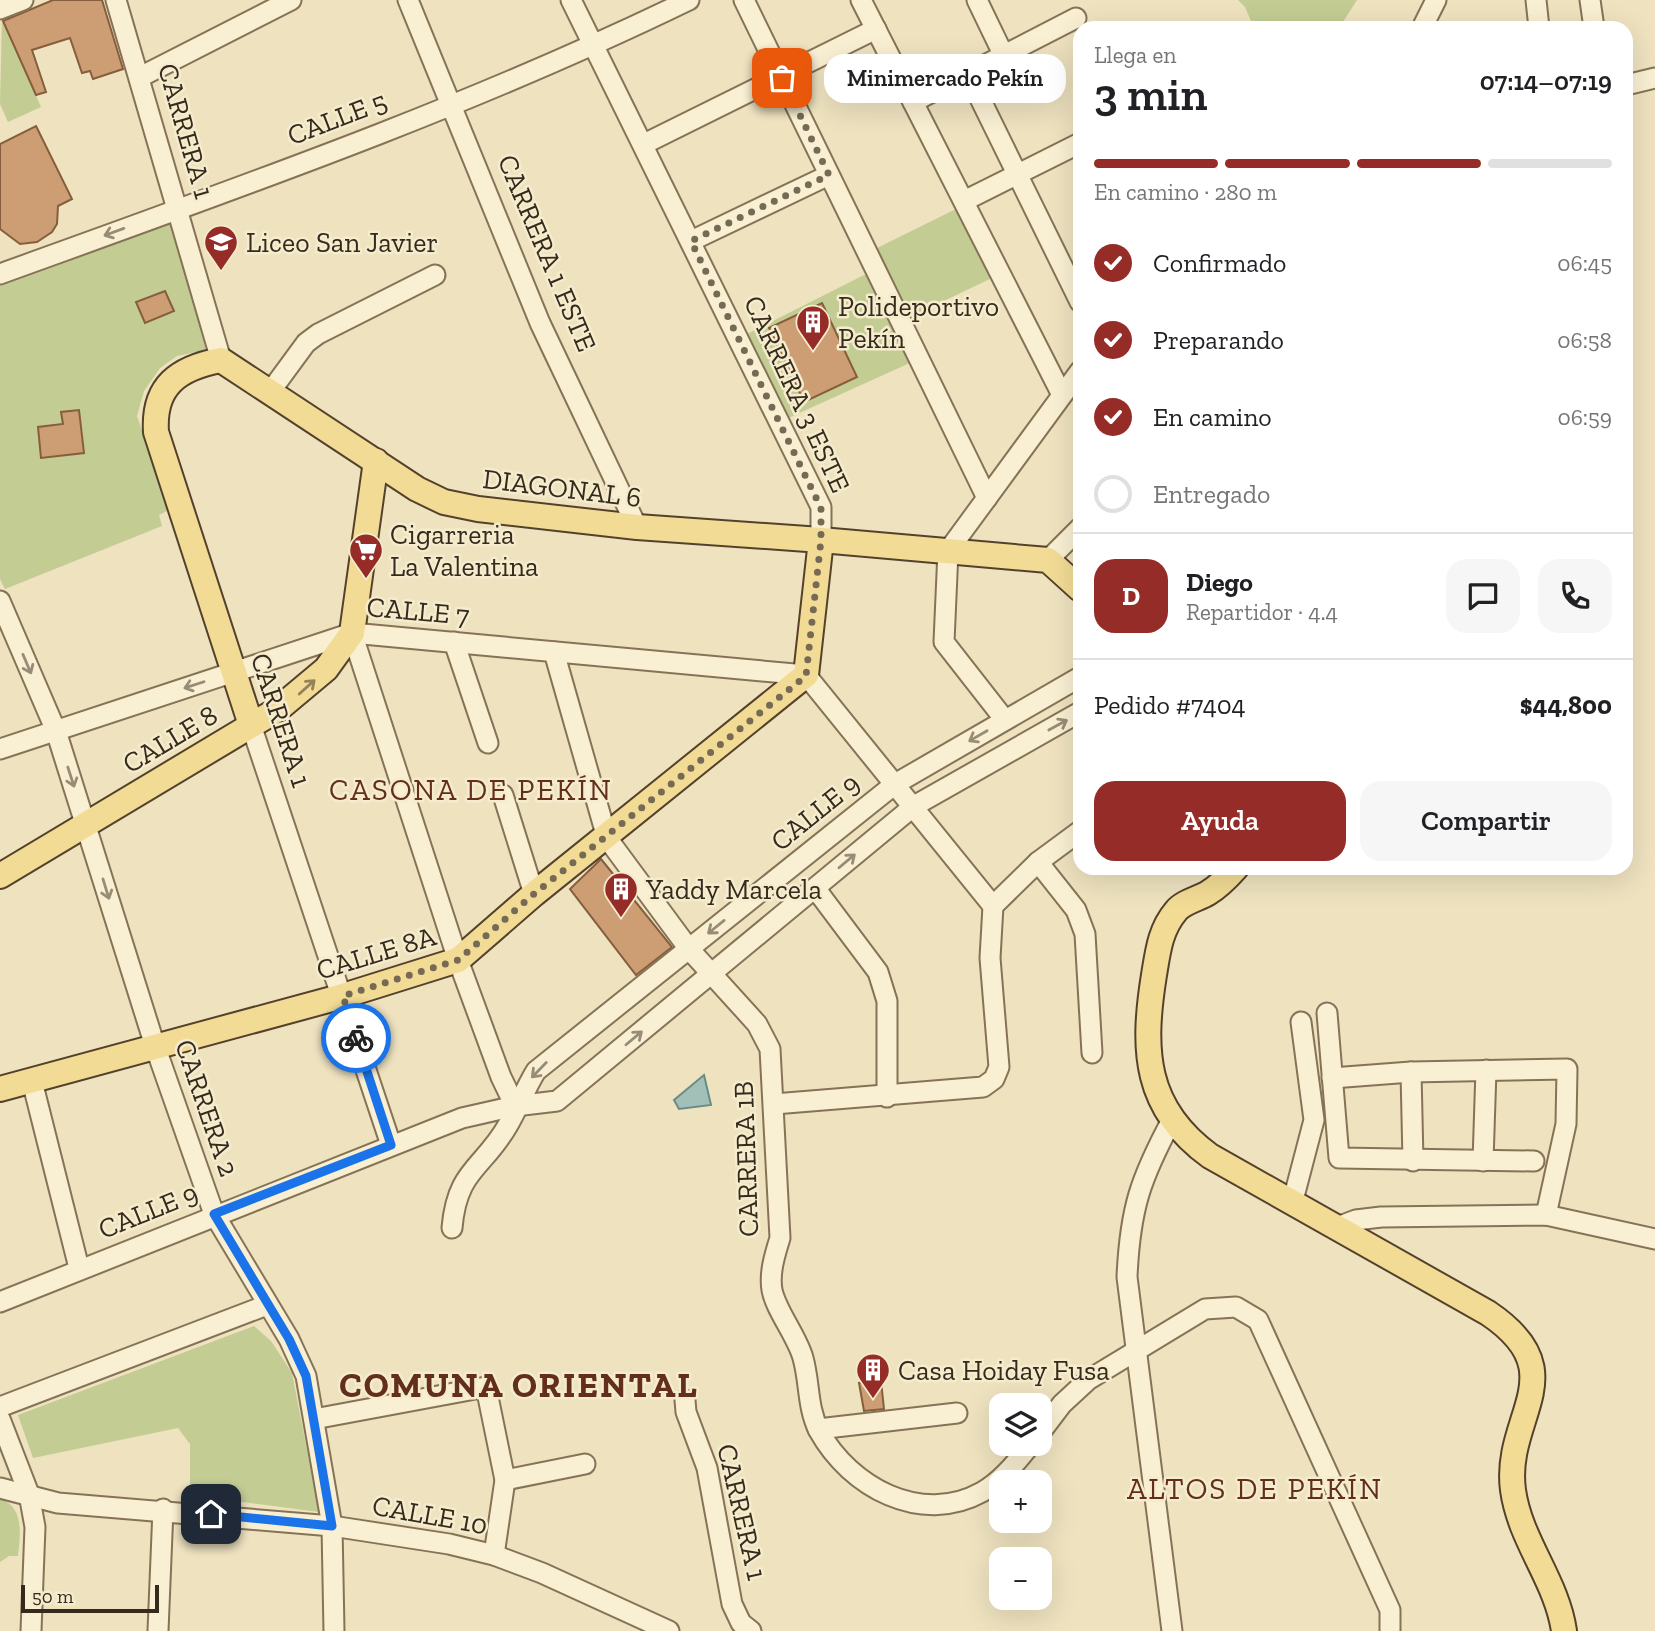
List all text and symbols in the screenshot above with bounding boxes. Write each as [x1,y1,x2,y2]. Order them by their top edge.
text: Llega en [1094,41,1176,69]
pin [752,48,812,108]
callout: Minimercado Pekín [824,54,1066,102]
icon: bag [763,59,801,97]
street label: CARRERA 1 [151,60,221,203]
text: Minimercado Pekín [847,64,1043,92]
text: 07:14–07:19 [1480,65,1612,97]
text: 3 min [1094,67,1207,122]
street label: CALLE 5 [283,84,391,152]
street label: CARRERA 1 ESTE [491,150,603,356]
text: En camino · 280 m [1094,178,1277,206]
school or university icon: Liceo San Javier [202,223,240,272]
one-way arrow [103,226,125,239]
place label: Liceo San Javier [246,226,438,259]
icon: check [1094,244,1132,282]
text: Confirmado [1153,247,1286,279]
text: 06:45 [1557,249,1612,277]
street label: CARRERA 3 ESTE [737,290,857,498]
place label: Polideportivo Pekín [838,290,999,355]
building icon: Polideportivo Pekín [794,303,832,352]
icon: check [1094,321,1132,359]
text: Preparando [1153,324,1284,356]
text: 06:58 [1557,326,1612,354]
icon: check [1094,398,1132,436]
text: En camino [1153,401,1272,433]
text: 06:59 [1557,403,1612,431]
street label: DIAGONAL 6 [481,462,643,514]
text: Entregado [1153,478,1270,510]
place label: Cigarreria La Valentina [390,518,539,583]
supermarket icon: Cigarreria La Valentina [347,531,385,580]
button: chat [1446,559,1520,633]
button: phone [1538,559,1612,633]
text: Diego [1186,566,1253,598]
text: D [1122,580,1140,612]
street label: CALLE 7 [365,590,471,632]
text: Repartidor · 4.4 [1186,598,1338,626]
street label: CARRERA 1 [244,649,318,791]
one-way arrow [21,653,34,674]
one-way arrow [183,679,205,692]
one-way arrow [298,679,316,695]
text: Pedido #7404 [1094,689,1246,721]
text: $44,800 [1520,689,1612,721]
street label: CALLE 8 [117,698,223,780]
one-way arrow [1047,718,1067,732]
one-way arrow [969,729,989,743]
one-way arrow [65,766,78,788]
street label: CALLE 9 [764,766,866,858]
district label: CASONA DE PEKÍN [329,772,613,808]
button: Ayuda [1094,781,1346,861]
button: Compartir [1360,781,1612,861]
one-way arrow [838,854,856,870]
building icon: Yaddy Marcela [602,870,640,919]
place label: Yaddy Marcela [645,873,822,906]
one-way arrow [101,878,113,900]
street label: CALLE 8A [312,919,440,987]
one-way arrow [707,920,725,935]
courier [321,1003,391,1073]
icon: bike [337,1019,375,1057]
one-way arrow [624,1030,642,1045]
street label: CARRERA 2 [168,1035,246,1181]
one-way arrow [531,1062,548,1079]
street label: CARRERA 1B [727,1081,765,1237]
street label: CALLE 9 [93,1176,203,1246]
building icon: Casa Hoiday Fusa [854,1351,892,1400]
place label: Casa Hoiday Fusa [898,1354,1110,1387]
district label: COMUNA ORIENTAL [339,1364,699,1406]
map controls [989,1393,1052,1610]
button: layers [989,1393,1052,1456]
street label: CARRERA 1 [710,1441,774,1584]
button: + [989,1470,1052,1533]
district label: ALTOS DE PEKÍN [1127,1471,1383,1507]
pin [181,1484,241,1544]
street label: CALLE 10 [370,1489,490,1541]
icon: home [192,1495,230,1533]
button: − [989,1547,1052,1610]
scale bar [21,1582,159,1614]
text: 50 m [32,1585,73,1608]

